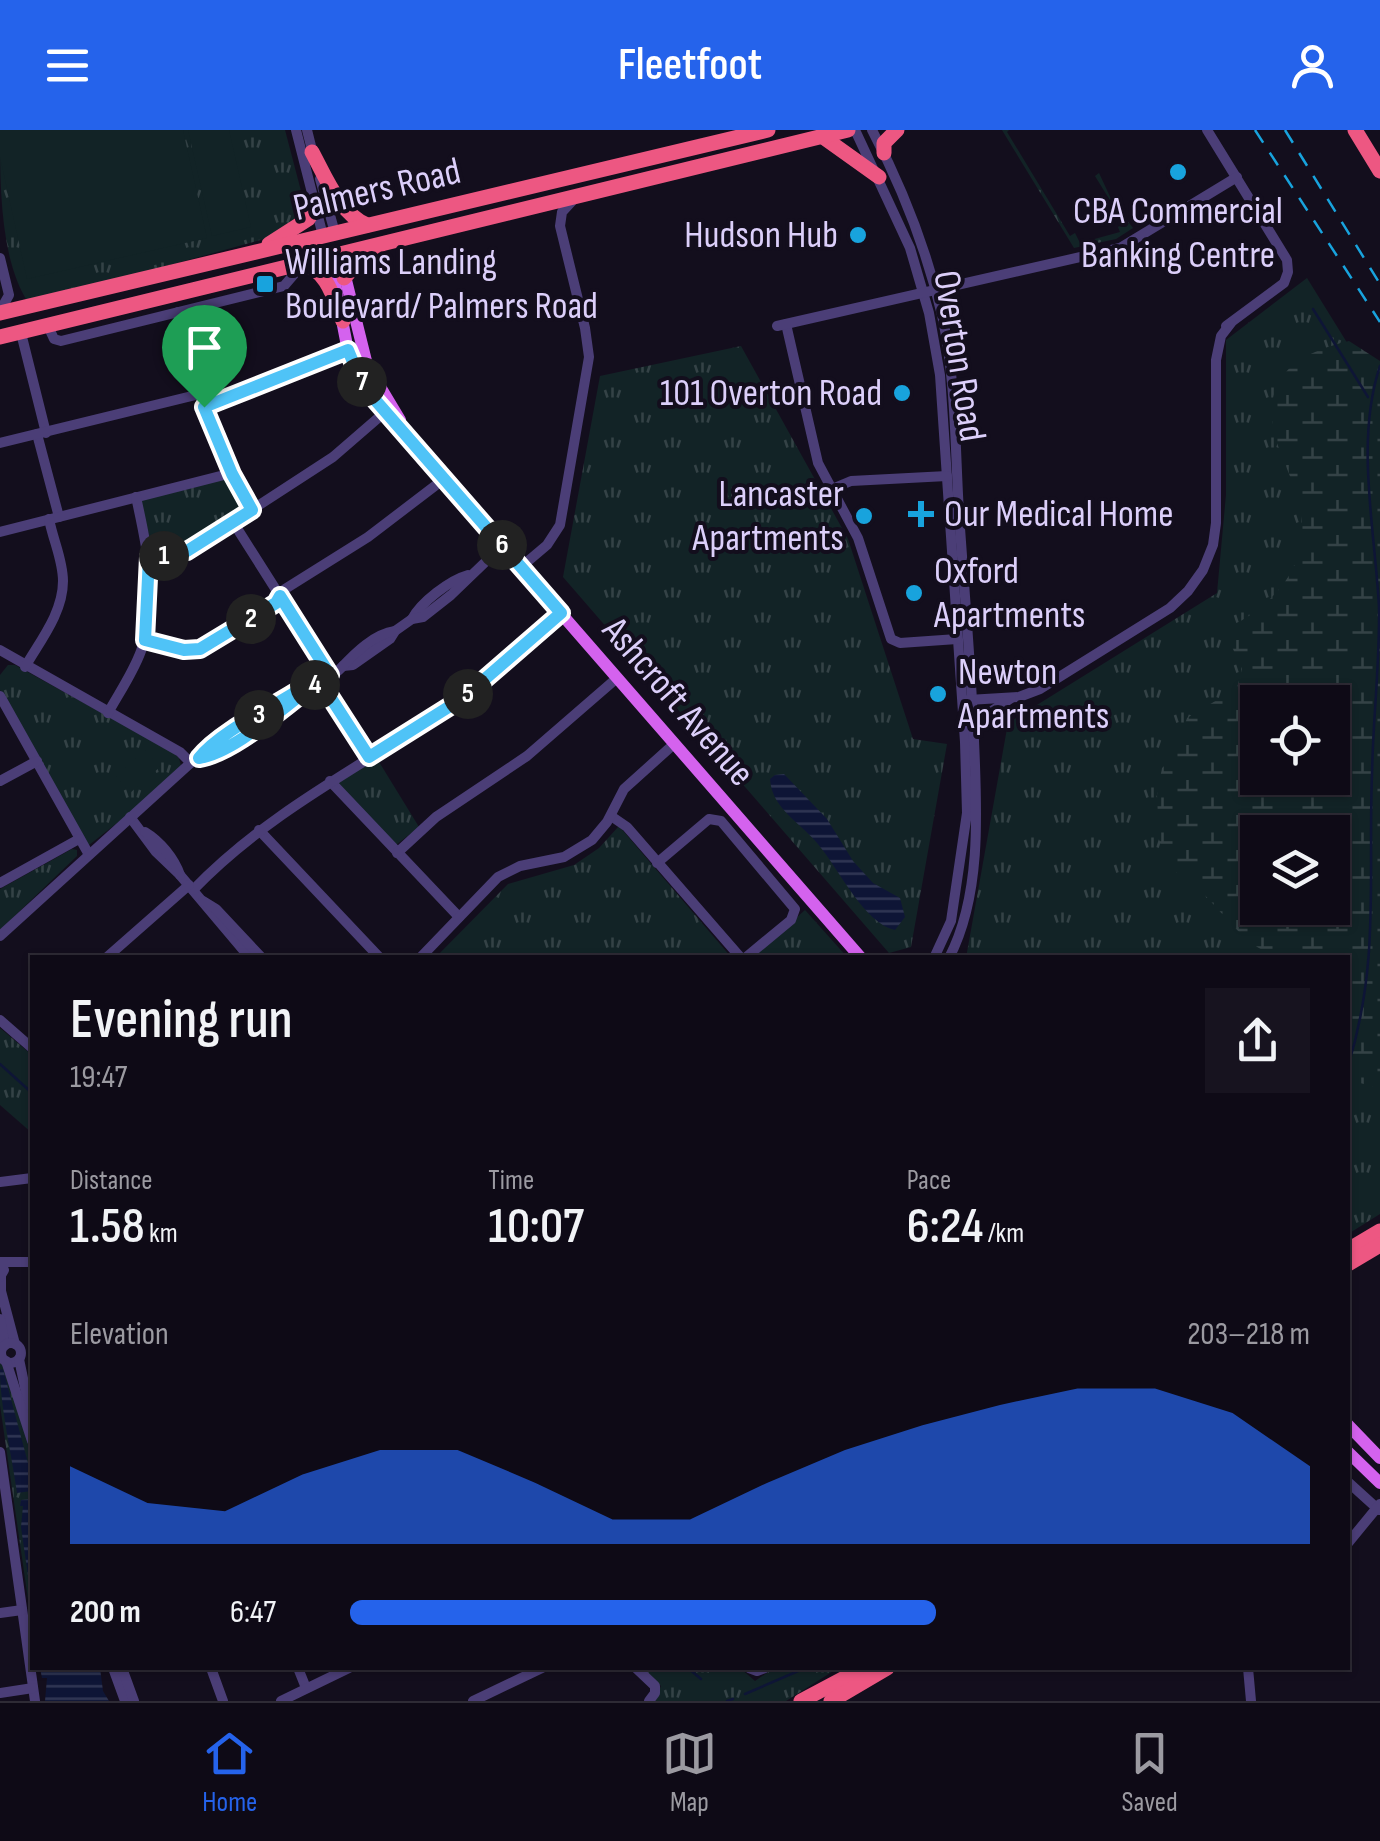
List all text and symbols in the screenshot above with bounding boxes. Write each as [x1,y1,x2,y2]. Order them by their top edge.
icon: menu [40,38,95,93]
text: Fleetfoot [618,38,762,93]
icon: person [1285,38,1340,93]
street label: Palmers Road [289,149,465,231]
marker: CBA Commercial Banking Centre [1167,161,1189,183]
place label: CBA Commercial Banking Centre [1073,189,1283,278]
place label: Hudson Hub [684,213,838,258]
marker: Hudson Hub [847,224,869,246]
place label: Williams Landing Boulevard/ Palmers Road [285,240,598,329]
street label: Overton Road [923,267,995,445]
marker: Williams Landing Boulevard/ Palmers Road [254,273,276,295]
pin [162,305,247,408]
icon: arrive [177,320,232,375]
pin: 7 [337,357,387,407]
text: 7 [356,365,368,398]
place label: 101 Overton Road [660,371,882,416]
marker: 101 Overton Road [891,382,913,404]
place label: Lancaster Apartments [692,472,844,561]
place label: Our Medical Home [944,492,1174,537]
marker: Our Medical Home [908,501,934,527]
marker: Lancaster Apartments [853,505,875,527]
pin: 6 [477,520,527,570]
text: 6 [495,528,509,561]
pin: 1 [139,531,189,581]
text: 1 [159,539,169,572]
place label: Oxford Apartments [933,549,1085,638]
marker: Oxford Apartments [903,582,925,604]
pin: 2 [226,594,276,644]
text: 2 [245,602,257,635]
street label: Ashcroft Avenue [592,608,763,796]
place label: Newton Apartments [957,650,1109,739]
pin: 4 [290,660,340,710]
text: 4 [308,668,322,701]
pin: 5 [443,669,493,719]
text: 5 [462,677,474,710]
marker: Newton Apartments [927,683,949,705]
map controls [1240,685,1350,925]
button: locate [1240,685,1350,795]
pin: 3 [234,690,284,740]
text: 3 [253,698,265,731]
button: layers [1240,815,1350,925]
text: Evening run [70,987,293,1054]
button: share [1205,988,1310,1093]
text: 19:47 [70,1058,127,1097]
text: Distance [70,1164,153,1197]
text: Time [488,1164,534,1197]
text: Pace [907,1164,951,1197]
text: 1.58 [70,1197,145,1257]
text: 10:07 [488,1197,584,1257]
text: 6:24 [907,1197,983,1257]
text: km [145,1217,178,1250]
text: /km [983,1217,1024,1250]
text: Elevation [70,1315,169,1354]
text: 203–218 m [1187,1315,1310,1354]
text: 200 m [70,1593,141,1632]
text: 6:47 [230,1593,276,1632]
tab: Home [202,1726,257,1819]
tab: Map [662,1726,717,1819]
tab: Saved [1122,1726,1178,1819]

